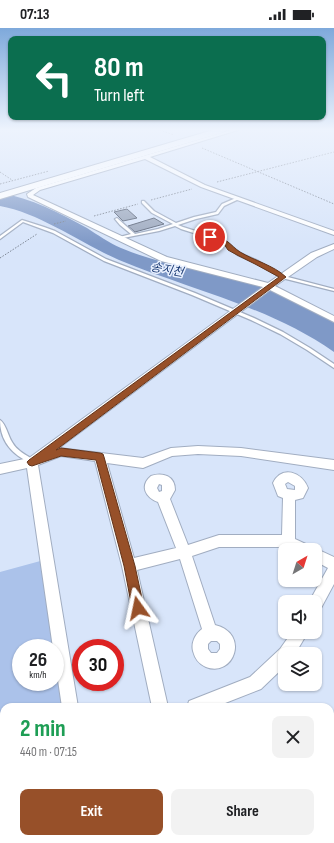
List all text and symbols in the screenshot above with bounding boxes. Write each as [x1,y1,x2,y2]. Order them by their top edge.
text: 07:13 [20,5,50,24]
text: 80 m [94,51,143,84]
icon: left [28,52,80,104]
text: Turn left [94,85,145,106]
pin [193,220,227,254]
icon: arrive [199,226,221,248]
water label: 송지천 [149,260,187,281]
north arrow [278,543,322,587]
map controls [278,543,322,691]
position arrow [117,587,159,629]
button: sound [278,595,322,639]
speed limit sign: 30 [72,639,124,691]
button: layers [278,647,322,691]
text: 26 [29,648,47,672]
text: km/h [29,669,47,681]
text: 2 min [20,714,66,743]
button: close [272,716,314,758]
text: 440 m · 07:15 [20,744,77,760]
button: Exit [20,789,163,835]
button: Share [171,789,314,835]

